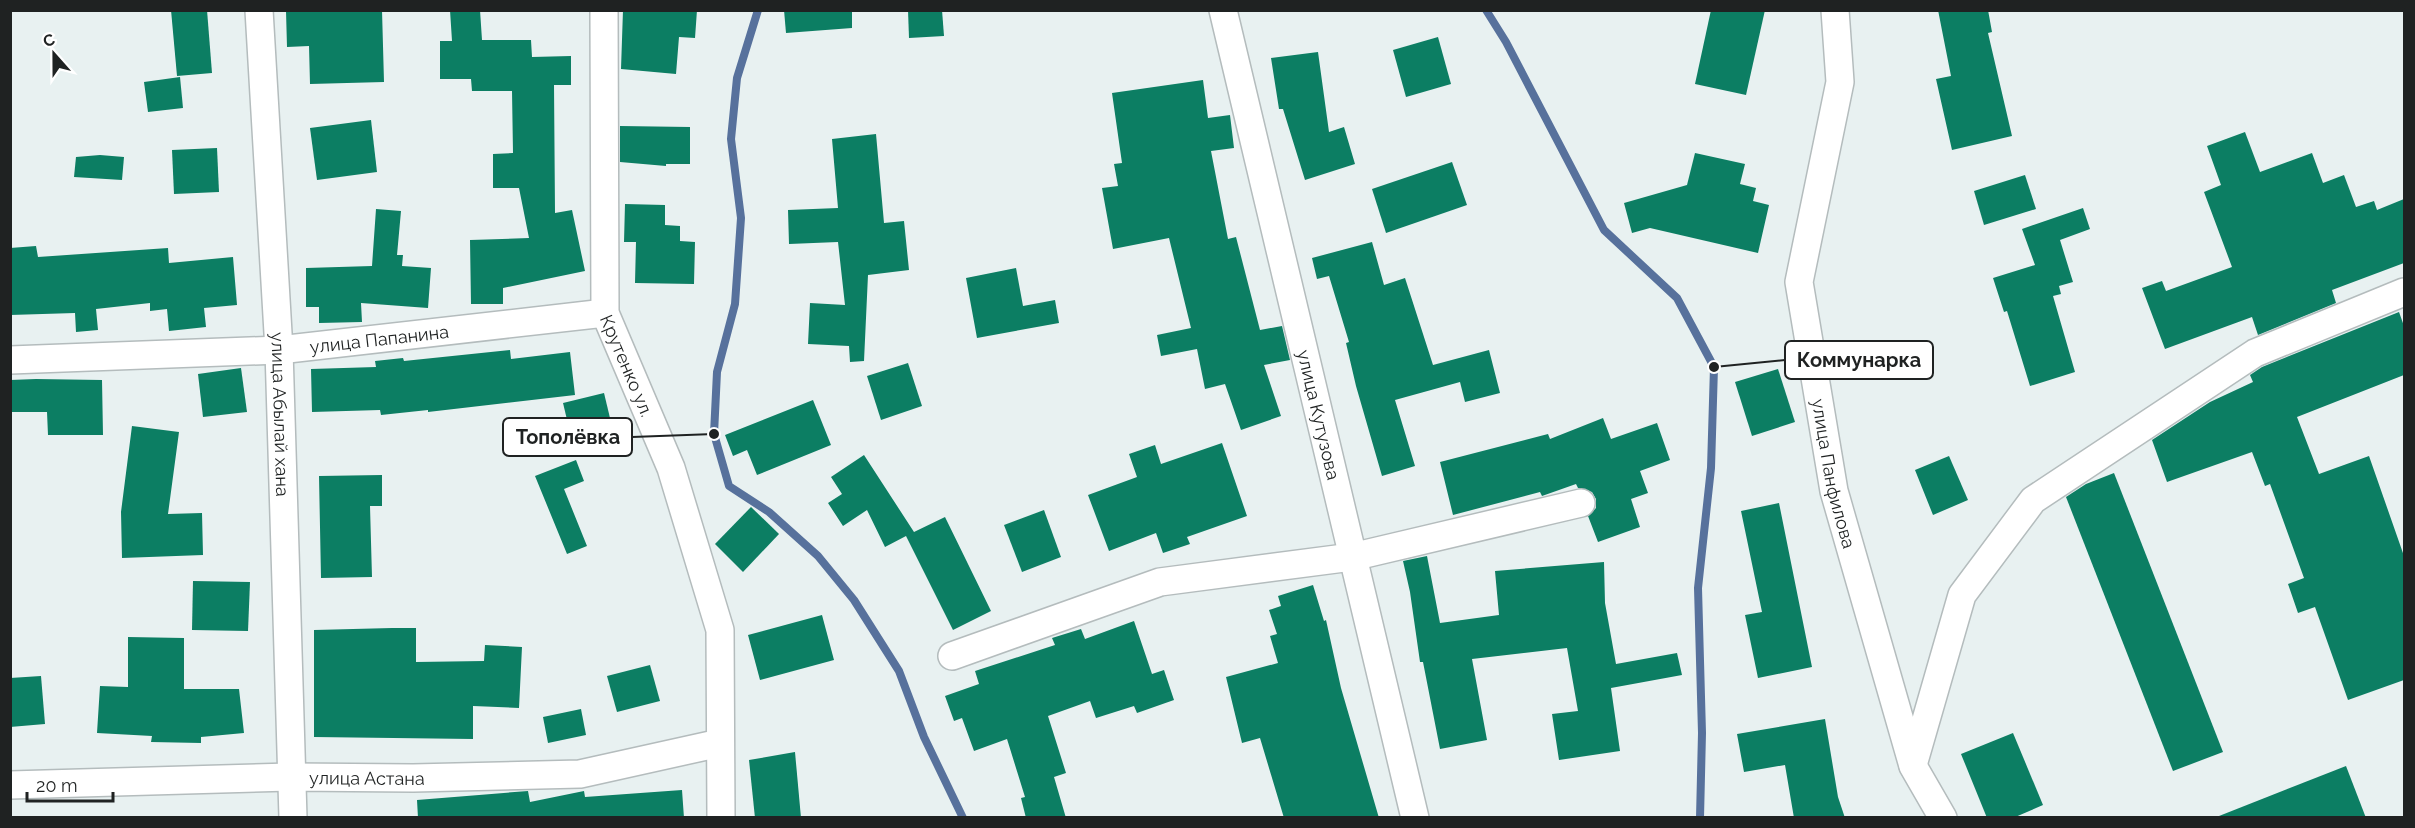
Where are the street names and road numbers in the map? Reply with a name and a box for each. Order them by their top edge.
street label: Крутенко ул. [596,311,658,420]
street label: улица Папанина [309,320,450,357]
street label: улица Абылай хана [267,332,294,497]
street label: улица Кутузова [1294,348,1345,482]
street label: улица Панфилова [1808,397,1860,551]
street label: улица Астана [309,767,425,789]

